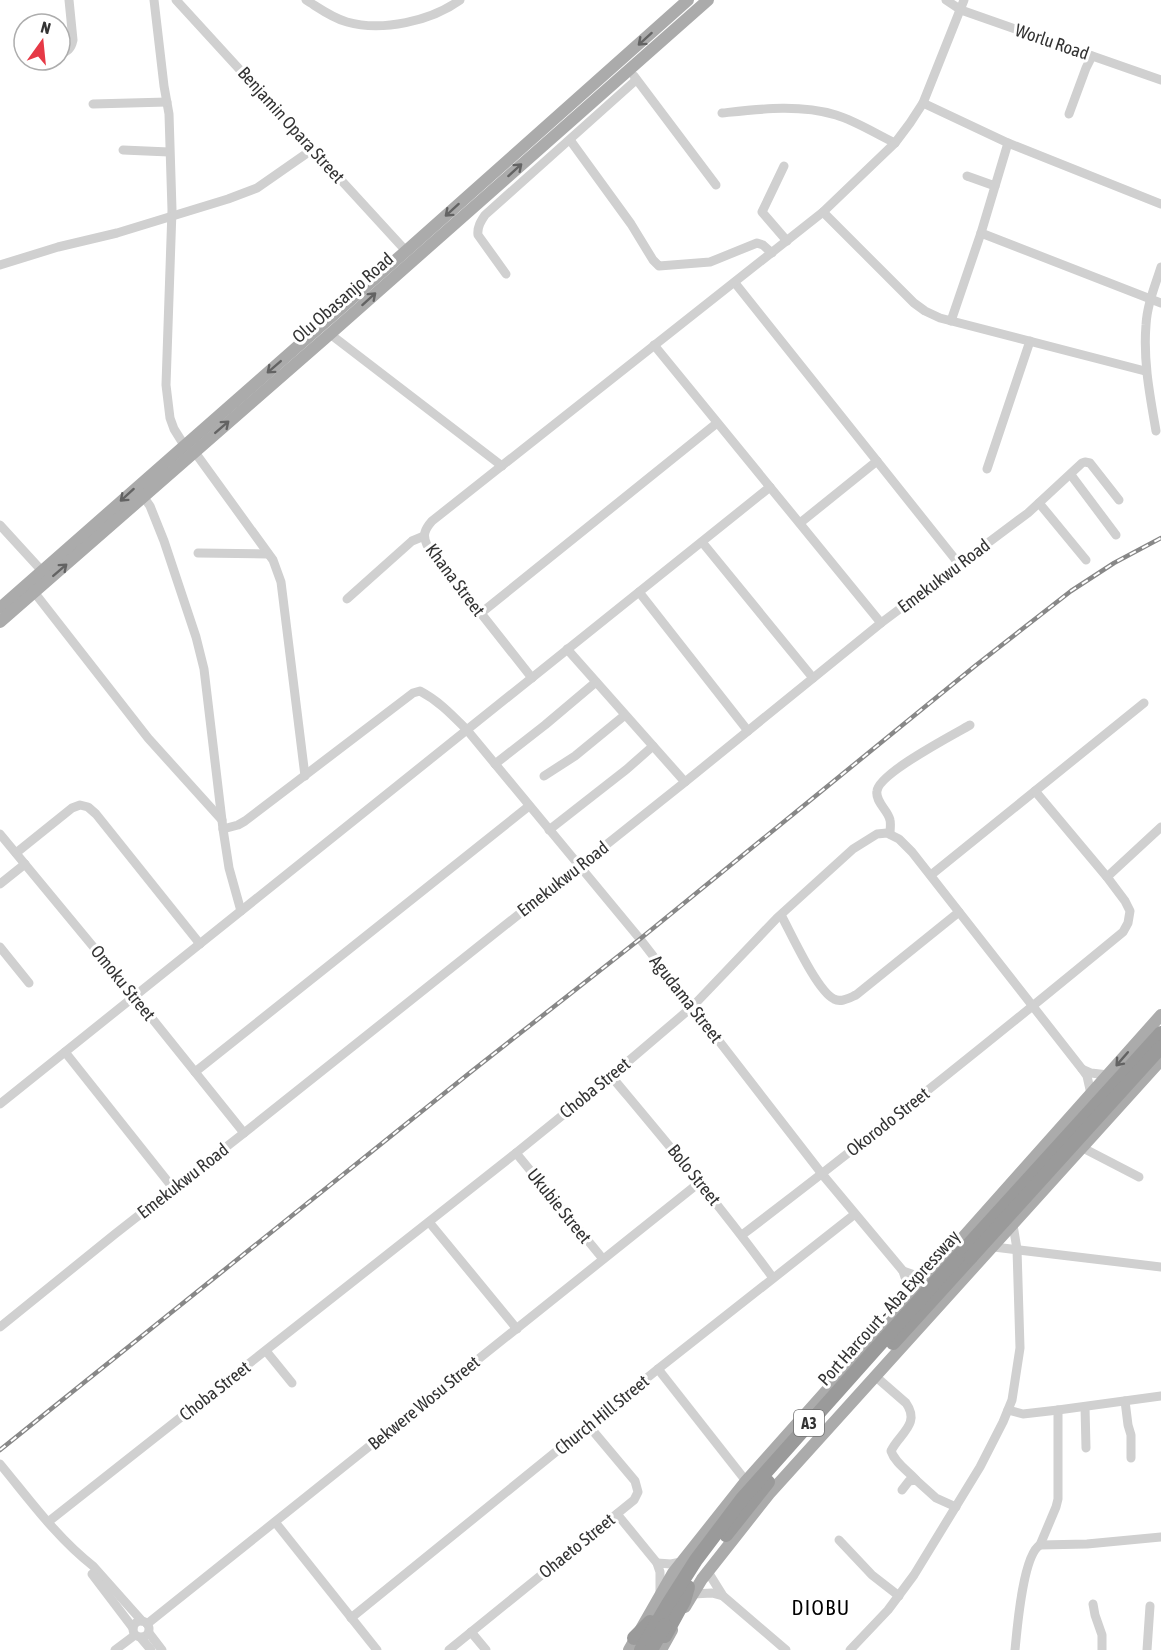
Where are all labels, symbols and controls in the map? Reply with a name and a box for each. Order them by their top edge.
north arrow [12,12,72,72]
text: N [39,18,53,37]
street label: Worlu Road [1013,19,1092,64]
one-way arrow [638,32,653,46]
street label: Benjamin Opara Street [234,62,349,187]
one-way arrow [507,163,522,177]
one-way arrow [445,203,460,217]
street label: Olu Obasanjo Road [288,248,397,347]
one-way arrow [361,292,376,306]
one-way arrow [266,360,282,373]
one-way arrow [214,420,229,434]
one-way arrow [120,488,135,502]
street label: Emekukwu Road [894,534,994,617]
street label: Khana Street [421,539,489,620]
one-way arrow [52,563,68,576]
street label: Emekukwu Road [513,837,612,921]
street label: Omoku Street [87,941,160,1024]
street label: Agudama Street [646,951,727,1047]
one-way arrow [1115,1051,1129,1066]
street label: Choba Street [555,1053,634,1122]
street label: Okorodo Street [842,1083,933,1160]
street label: Emekukwu Road [133,1139,232,1223]
street label: Bolo Street [664,1140,725,1209]
street label: Ukubie Street [523,1164,596,1247]
street label: Port Harcourt - Aba Expressway [813,1226,964,1390]
street label: Bekwere Wosu Street [364,1351,484,1454]
street label: Choba Street [175,1356,254,1425]
street label: Church Hill Street [550,1370,653,1459]
road number: A3 [794,1410,824,1436]
street label: Ohaeto Street [535,1509,619,1582]
district label: DIOBU [791,1595,851,1619]

